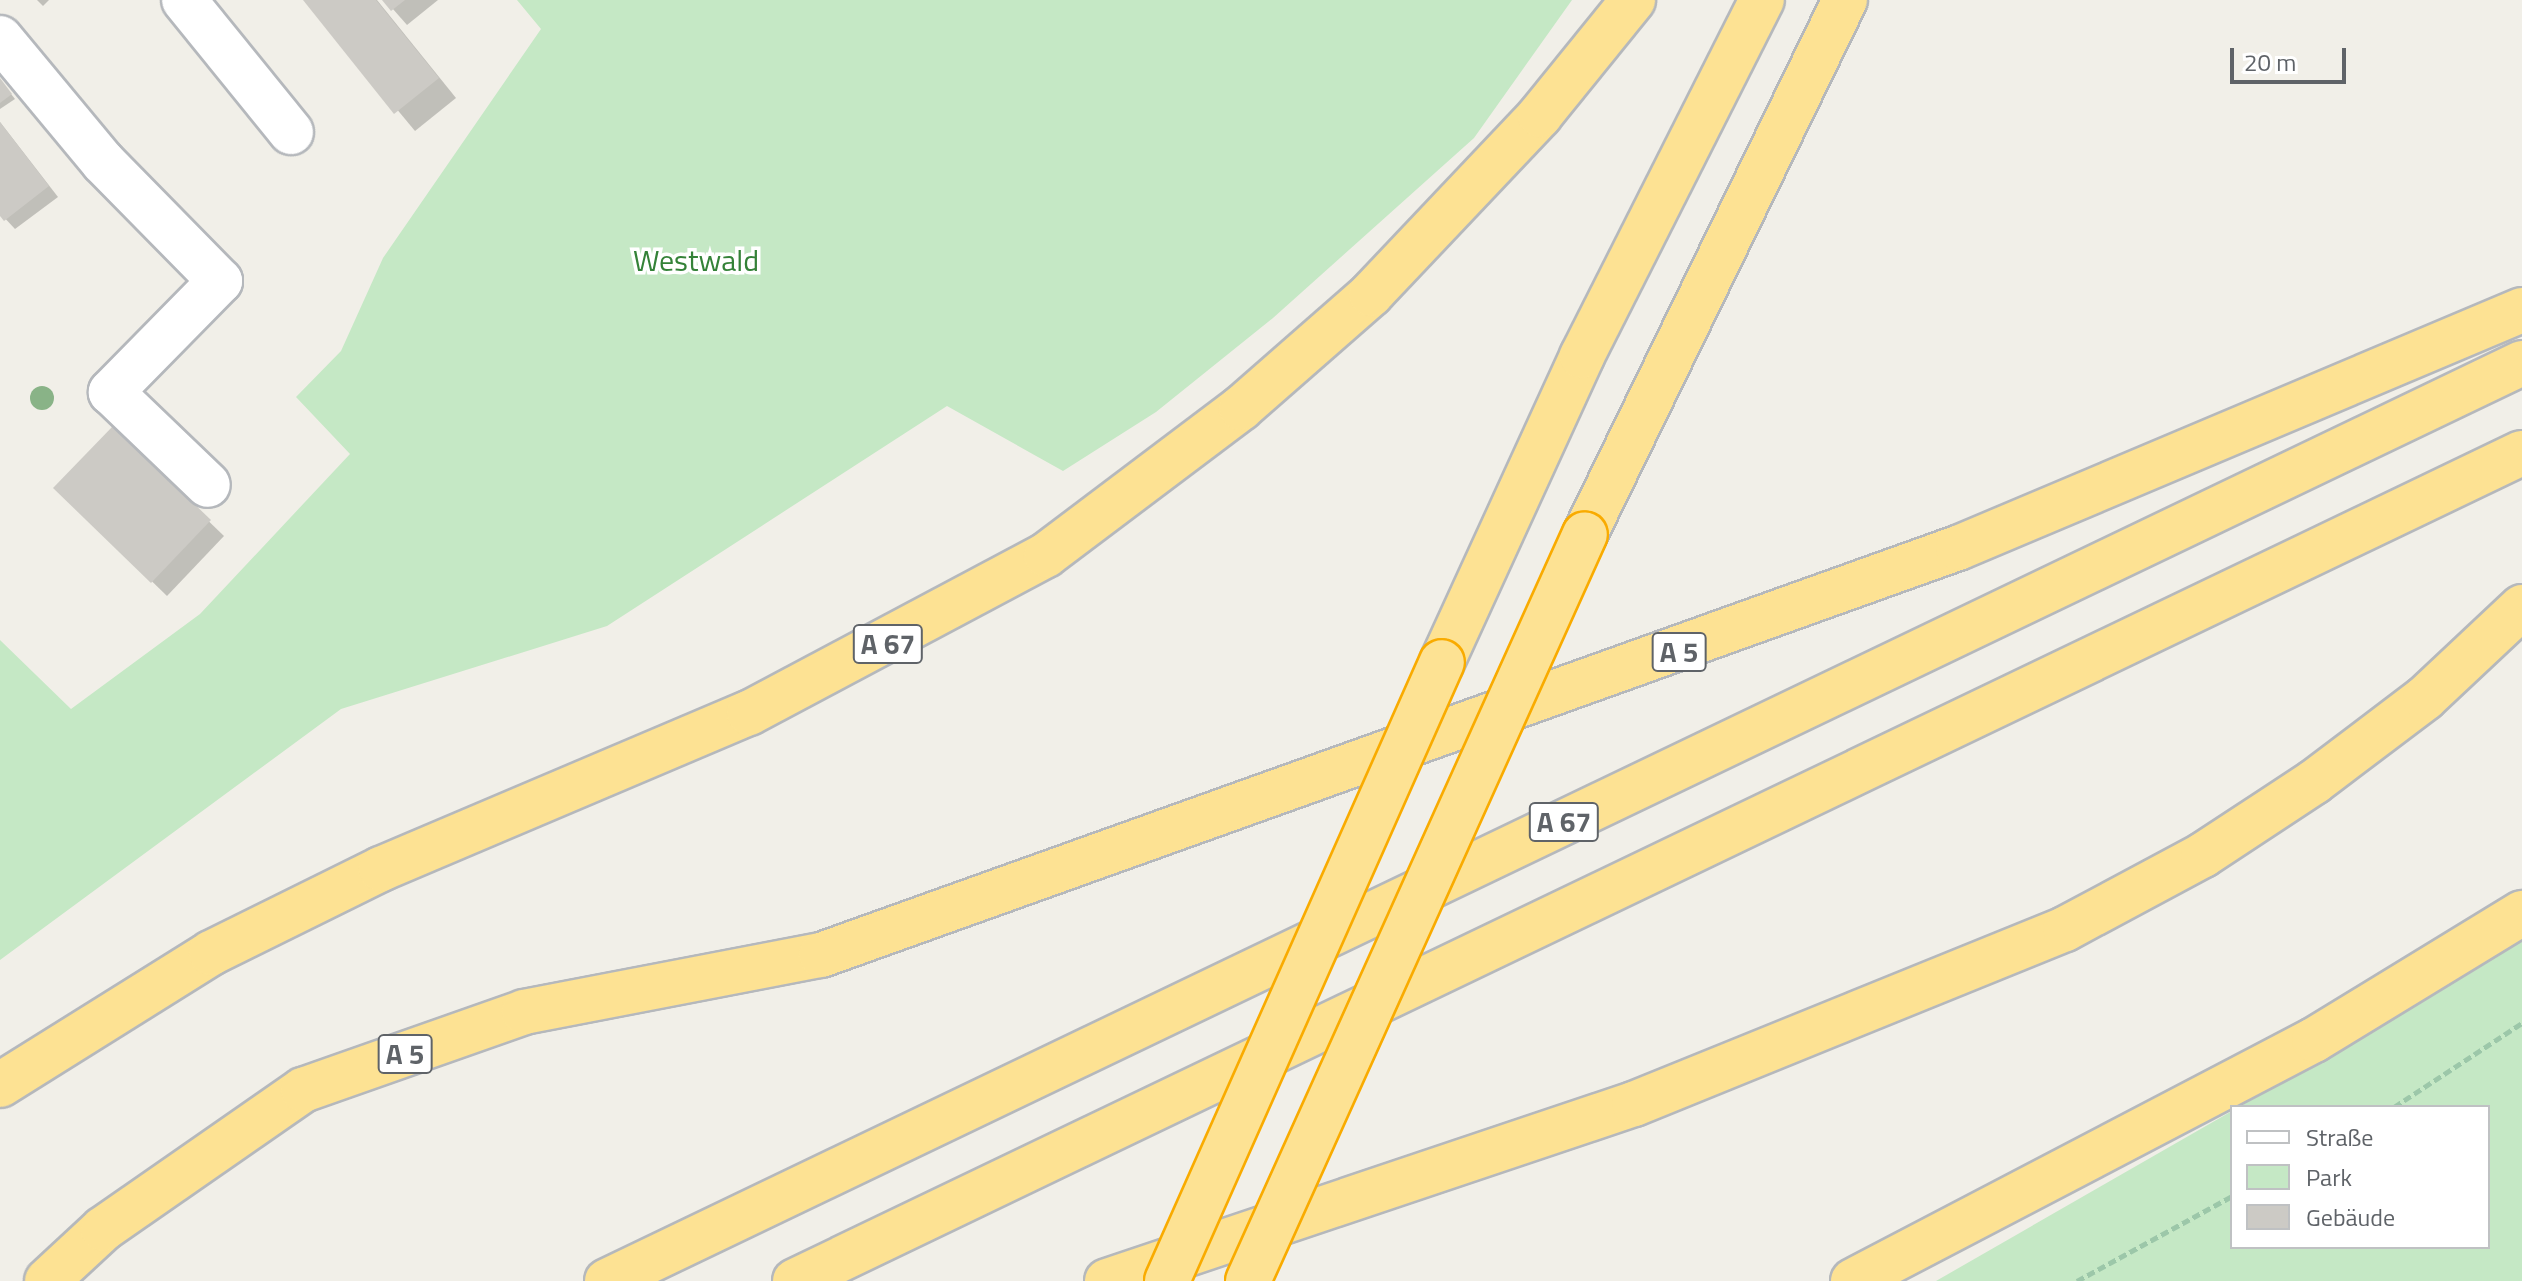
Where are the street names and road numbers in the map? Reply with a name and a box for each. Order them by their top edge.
road number: A 67 [852,620,924,668]
road number: A 5 [1651,628,1707,676]
road number: A 67 [1528,798,1600,846]
road number: A 5 [377,1030,433,1078]

